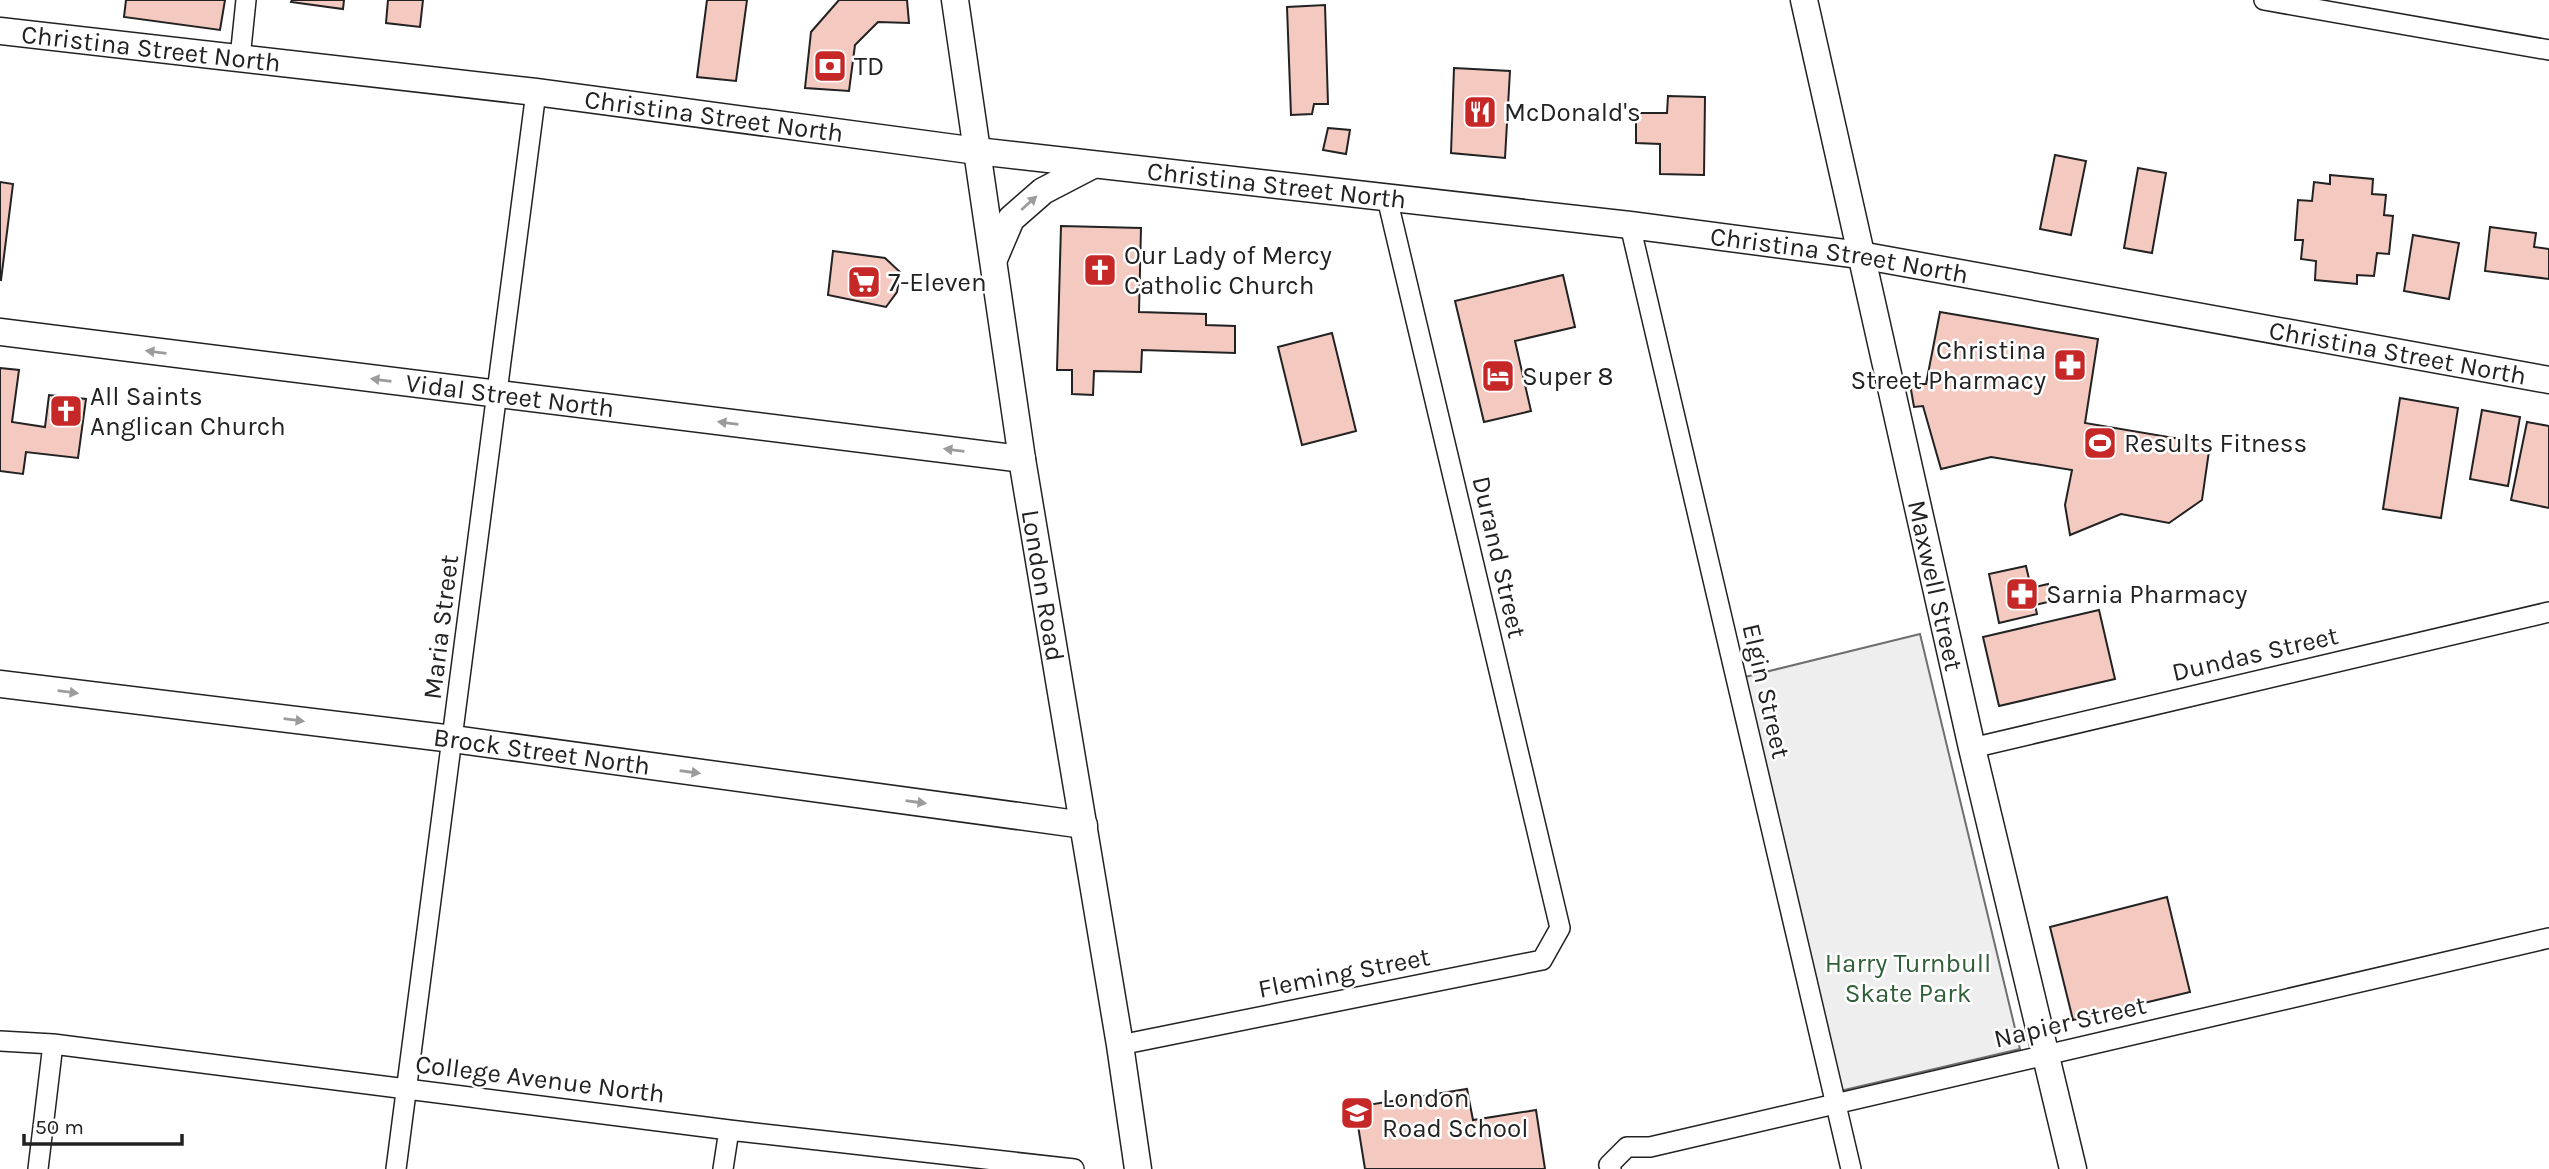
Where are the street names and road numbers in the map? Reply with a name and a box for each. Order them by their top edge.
street label: Christina Street North [20,18,282,78]
street label: Christina Street North [583,83,845,148]
street label: Christina Street North [1145,155,1408,215]
street label: Christina Street North [1708,220,1971,290]
street label: Christina Street North [2267,314,2529,391]
street label: Vidal Street North [404,367,616,424]
street label: Durand Street [1465,473,1533,641]
street label: Maxwell Street [1901,497,1970,674]
street label: London Road [1015,507,1071,664]
street label: Maria Street [417,553,465,701]
street label: Elgin Street [1735,620,1797,762]
street label: Dundas Street [2169,620,2341,688]
street label: Brock Street North [432,721,652,781]
street label: Fleming Street [1256,941,1433,1005]
street label: Napier Street [1991,989,2149,1055]
street label: College Avenue North [414,1048,666,1110]

